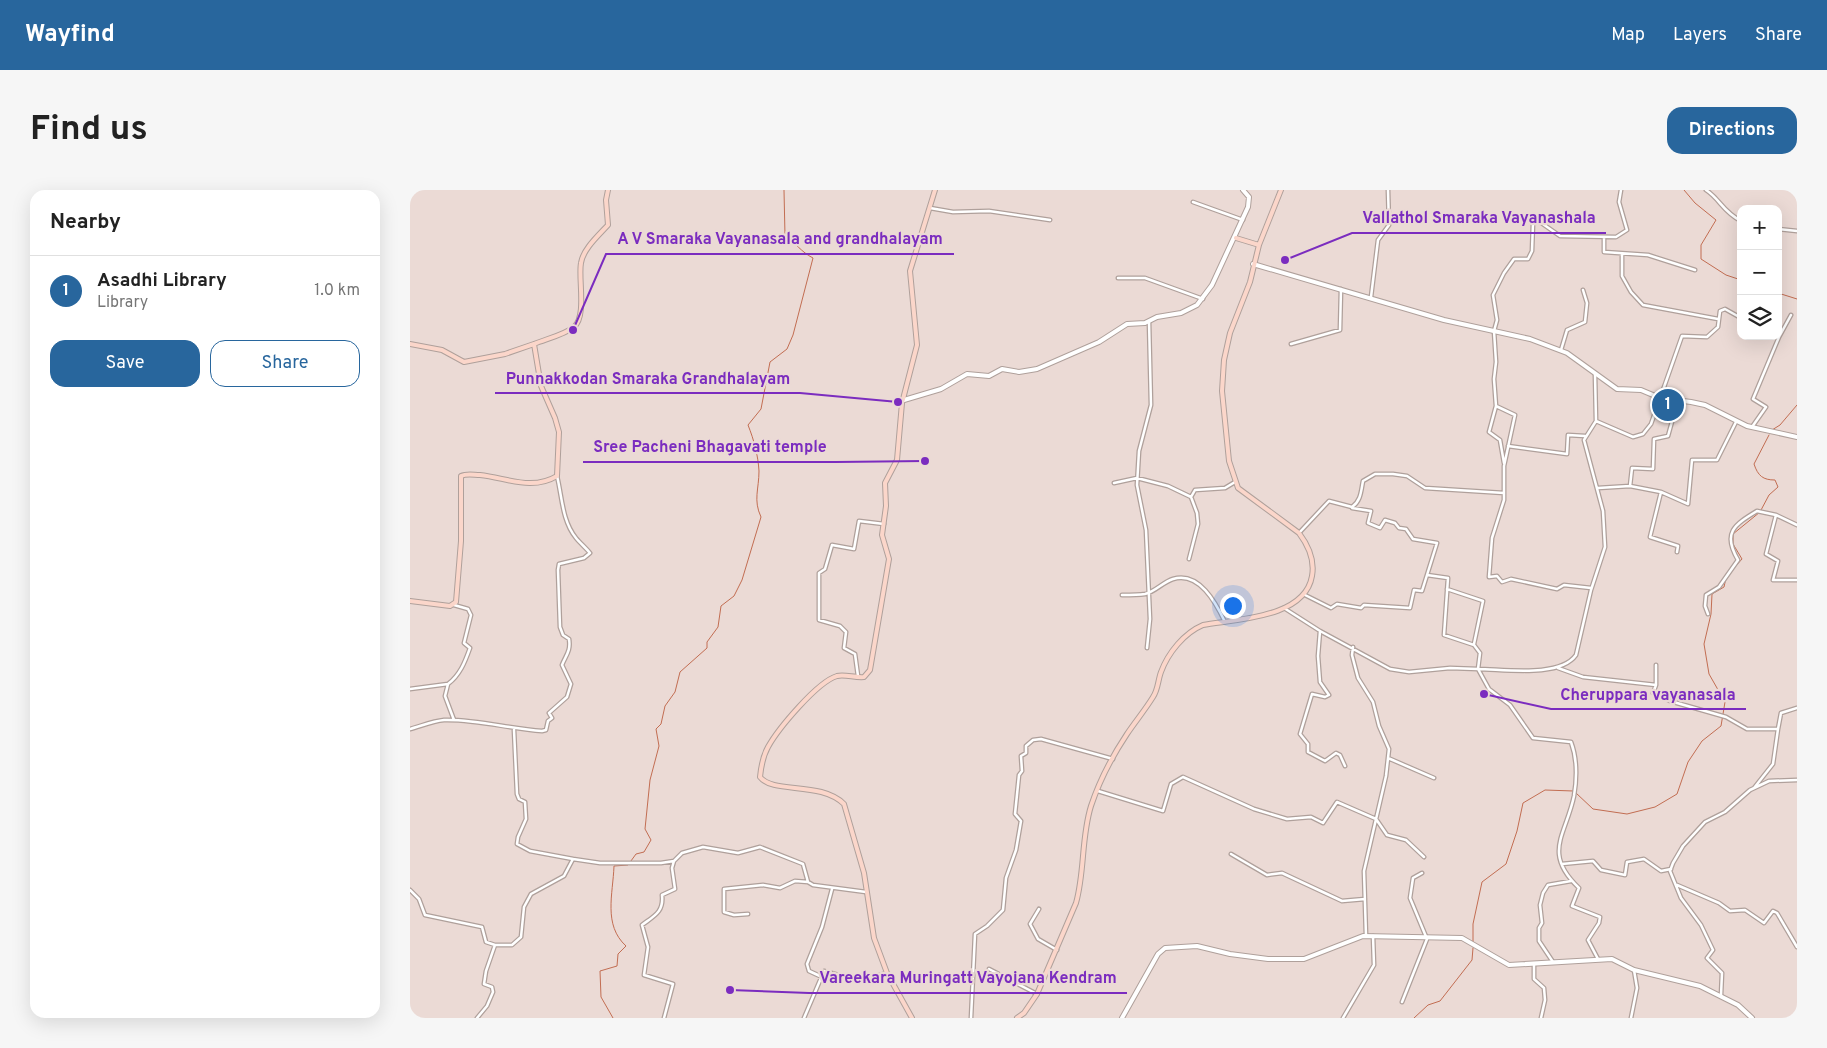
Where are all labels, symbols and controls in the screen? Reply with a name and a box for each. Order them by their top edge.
text: Wayfind [25,20,115,50]
text: Map [1611,24,1645,47]
text: Layers [1673,24,1727,47]
text: Share [1755,24,1802,47]
button: Directions [1667,107,1797,154]
text: Find us [30,108,148,152]
callout: Vallathol Smaraka Vayanashala [1352,202,1606,233]
map controls [1737,205,1782,340]
button: + [1737,205,1782,250]
text: Nearby [50,209,121,236]
text: Vallathol Smaraka Vayanashala [1362,209,1596,229]
callout: A V Smaraka Vayanasala and grandhalayam [606,223,954,254]
text: A V Smaraka Vayanasala and grandhalayam [617,230,943,250]
button: − [1737,250,1782,295]
text: Asadhi Library [97,269,227,293]
text: 1 [63,281,69,301]
text: 1.0 km [314,281,360,301]
text: Library [97,293,148,313]
button: layers [1737,295,1782,340]
button: Save [50,340,200,387]
button: Share [210,340,360,387]
callout: Punnakkodan Smaraka Grandhalayam [495,362,800,393]
text: Punnakkodan Smaraka Grandhalayam [506,370,790,390]
pin: 1 [1652,386,1684,424]
callout: Sree Pacheni Bhagavati temple [583,431,836,462]
text: Sree Pacheni Bhagavati temple [593,438,827,458]
your location [1220,593,1246,619]
callout: Cheruppara vayanasala [1551,678,1746,709]
text: Cheruppara vayanasala [1560,686,1736,706]
callout: Vareekara Muringatt Vayojana Kendram [809,962,1127,993]
text: Vareekara Muringatt Vayojana Kendram [819,969,1117,989]

